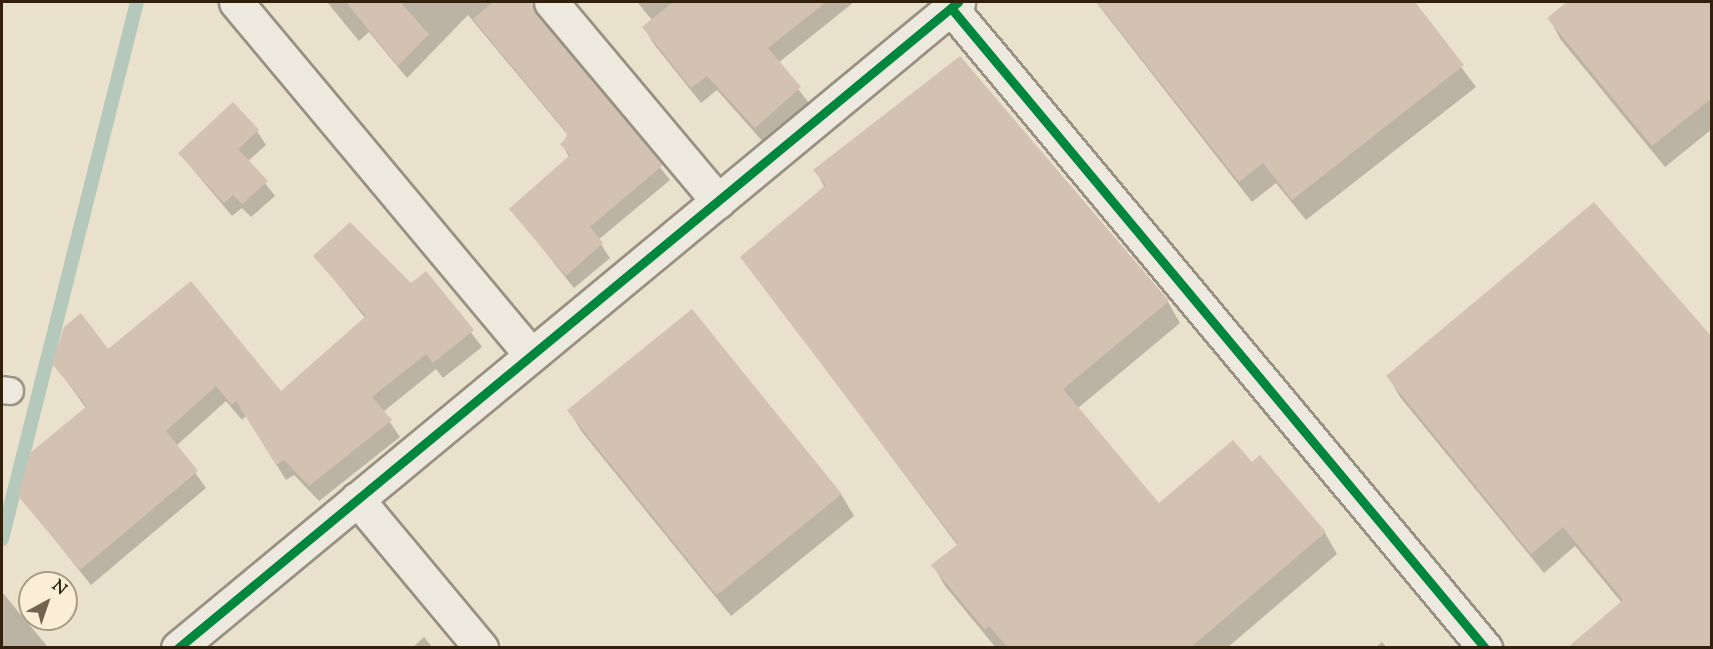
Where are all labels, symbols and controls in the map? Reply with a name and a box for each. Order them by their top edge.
north arrow [18,571,78,631]
text: N [46,575,71,601]

